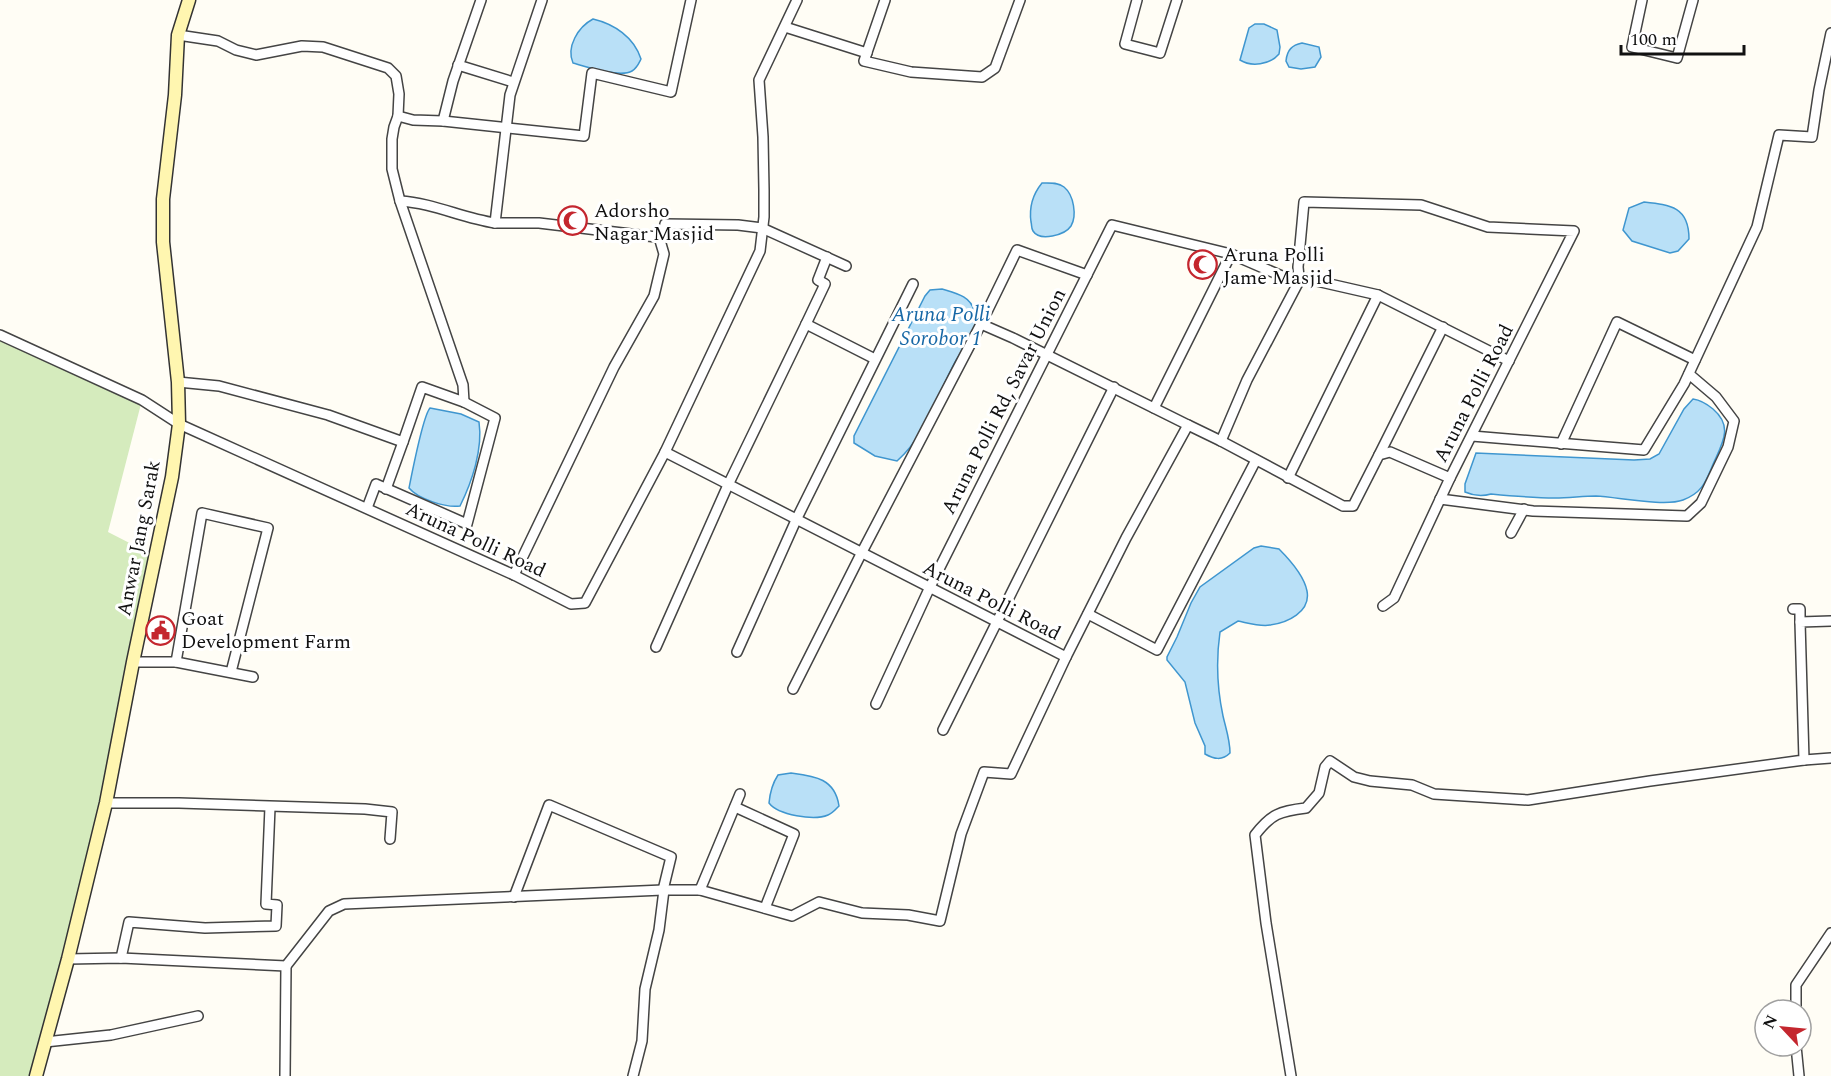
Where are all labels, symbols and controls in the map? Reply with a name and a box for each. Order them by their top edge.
scale bar [1621,18,1744,56]
text: 100 m [1630,26,1677,53]
place label: Adorsho Nagar Masjid [594,196,714,249]
mosque icon: Adorsho Nagar Masjid [557,205,589,237]
place label: Aruna Polli Jame Masjid [1223,240,1333,293]
mosque icon: Aruna Polli Jame Masjid [1186,249,1218,281]
street label: Aruna Polli Rd, Savar Union [934,283,1074,520]
water label: Aruna Polli Sorobor 1 [890,299,991,355]
street label: Aruna Polli Road [1426,319,1522,468]
street label: Anwar Jang Sarak [109,458,169,619]
street label: Aruna Polli Road [400,494,551,586]
street label: Aruna Polli Road [917,553,1066,649]
place label: Goat Development Farm [181,604,351,657]
public building icon: Goat Development Farm [144,614,176,646]
north arrow [1753,998,1813,1058]
text: N [1757,1011,1784,1033]

